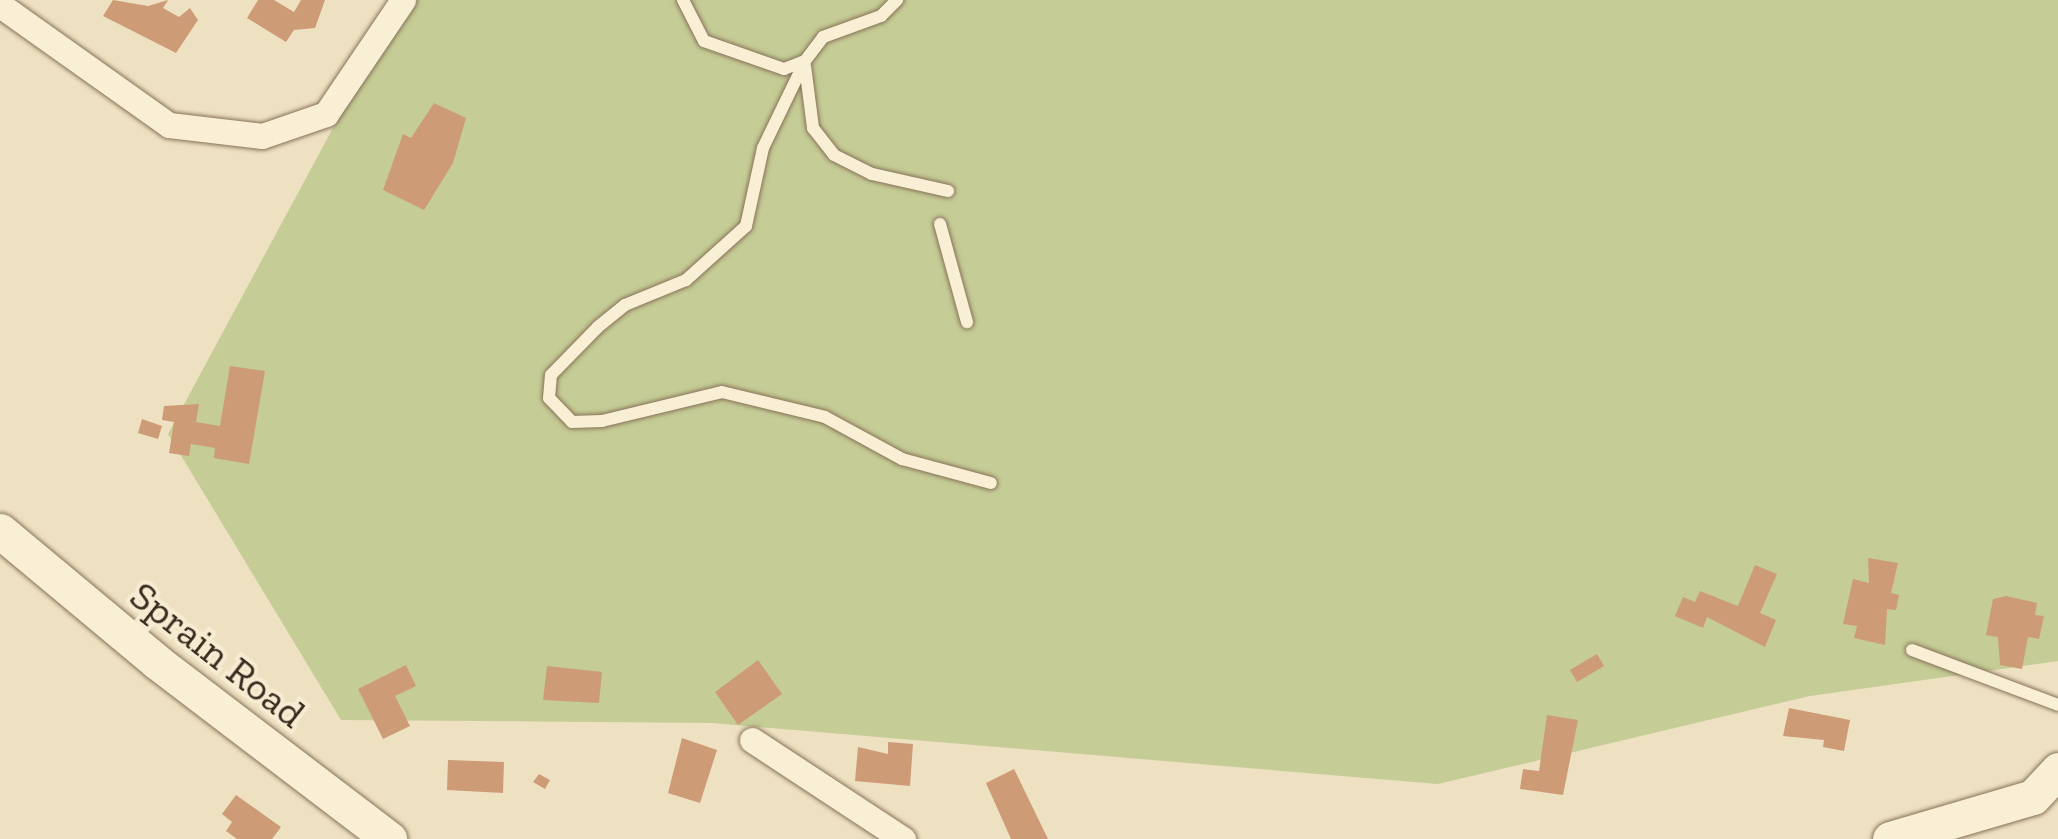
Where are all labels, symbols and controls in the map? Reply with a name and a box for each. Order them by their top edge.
street label: Sprain Road [121,571,315,737]

